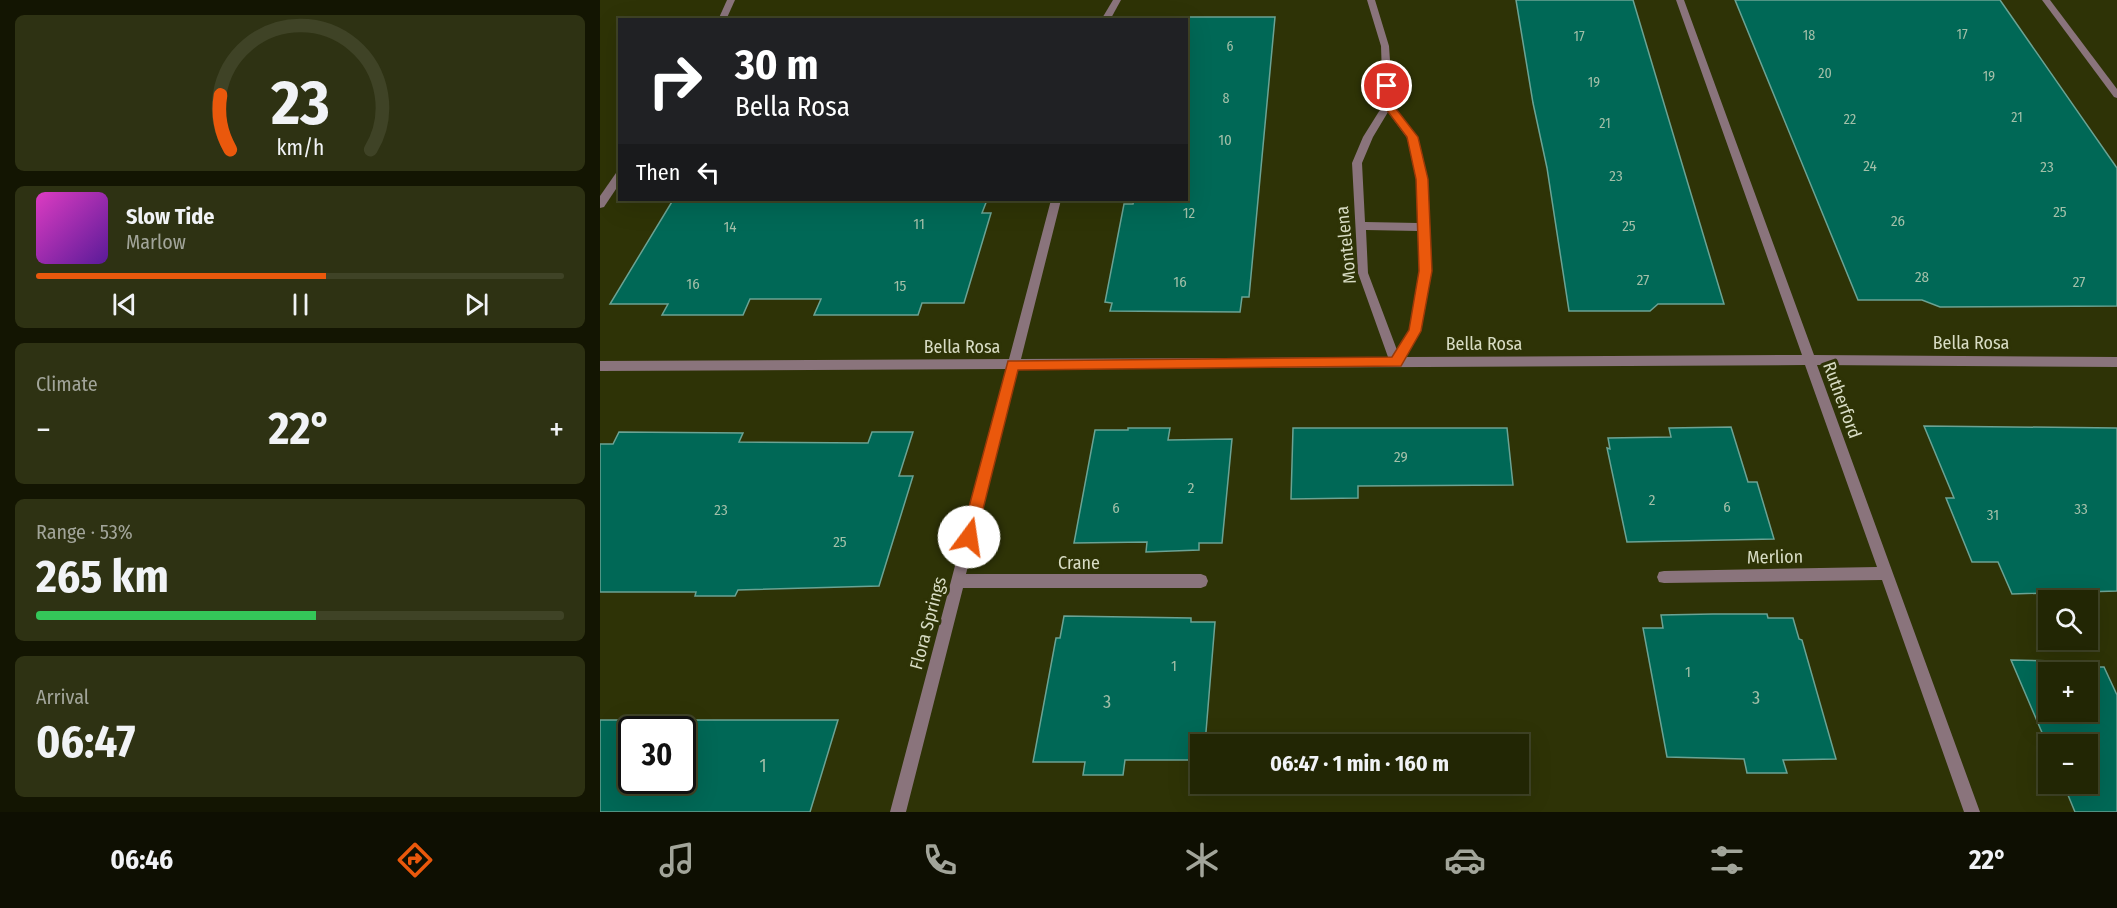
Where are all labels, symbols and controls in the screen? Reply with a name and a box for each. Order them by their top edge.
house number: 17 [1956,26,1968,43]
house number: 18 [1803,27,1815,44]
house number: 17 [1573,28,1585,45]
house number: 6 [1227,38,1234,55]
text: 30 m [735,40,819,90]
icon: right [636,42,714,120]
pin [1361,60,1412,111]
house number: 20 [1818,65,1832,82]
text: 23 [270,66,329,141]
house number: 19 [1983,68,1995,85]
icon: arrive [1370,69,1403,102]
house number: 19 [1588,74,1600,91]
house number: 8 [1223,90,1230,107]
text: Bella Rosa [735,91,850,123]
house number: 21 [2011,109,2023,126]
house number: 22 [1844,111,1856,128]
house number: 21 [1599,115,1611,132]
house number: 10 [1218,131,1232,149]
text: km/h [276,135,324,161]
icon: left [692,156,725,189]
house number: 24 [1863,157,1877,175]
house number: 23 [2040,158,2054,176]
text: Then [636,159,680,186]
house number: 23 [1609,167,1623,185]
text: Slow Tide [126,203,214,230]
house number: 25 [2053,203,2067,221]
house number: 12 [1183,204,1196,222]
street label: Montelena [1331,205,1361,285]
house number: 26 [1891,212,1905,230]
house number: 11 [913,215,925,233]
house number: 25 [1622,217,1636,235]
house number: 14 [723,218,737,236]
text: Marlow [126,230,186,254]
house number: 28 [1915,268,1929,286]
house number: 27 [1637,271,1649,289]
house number: 16 [1173,273,1187,291]
house number: 27 [2073,273,2085,291]
house number: 16 [686,275,700,293]
house number: 15 [894,277,906,295]
icon: previous [108,288,141,321]
icon: pause [284,288,317,321]
icon: next [460,288,493,321]
street label: Bella Rosa [1933,332,2009,354]
street label: Bella Rosa [1446,333,1522,355]
street label: Bella Rosa [924,336,1000,358]
street label: Rutherford [1818,359,1866,441]
text: Climate [36,372,98,396]
text: 22° [269,402,331,456]
text: − [36,410,51,450]
text: + [549,410,564,450]
house number: 29 [1394,448,1408,466]
house number: 2 [1188,479,1195,497]
house number: 2 [1649,491,1656,509]
house number: 6 [1723,498,1731,516]
house number: 6 [1112,499,1120,517]
house number: 33 [2074,500,2088,518]
house number: 23 [714,501,728,519]
position arrow [937,505,1001,569]
house number: 31 [1987,506,1999,524]
text: Range · 53% [36,520,133,544]
house number: 25 [833,533,847,551]
street label: Merlion [1747,546,1803,568]
text: 265 km [36,550,169,604]
street label: Crane [1058,552,1100,574]
street label: Flora Springs [905,574,951,672]
map controls [2038,590,2098,794]
button: search [2038,590,2098,650]
house number: 1 [1171,657,1177,675]
button: + [2038,662,2098,722]
house number: 1 [1685,663,1691,681]
text: Arrival [36,685,89,709]
house number: 3 [1752,687,1760,709]
house number: 3 [1103,691,1111,713]
text: 06:47 [36,715,136,769]
speed limit sign: 30 [618,716,696,794]
button: − [2038,734,2098,794]
text: 06:47 · 1 min · 160 m [1270,750,1449,777]
house number: 1 [759,755,767,777]
icon: directions [394,839,436,881]
icon: music [656,839,698,881]
icon: phone [919,839,961,881]
icon: climate [1181,839,1223,881]
icon: car [1444,839,1486,881]
icon: filters [1706,839,1748,881]
text: 06:46 [110,844,173,876]
text: 22° [1969,844,2007,876]

